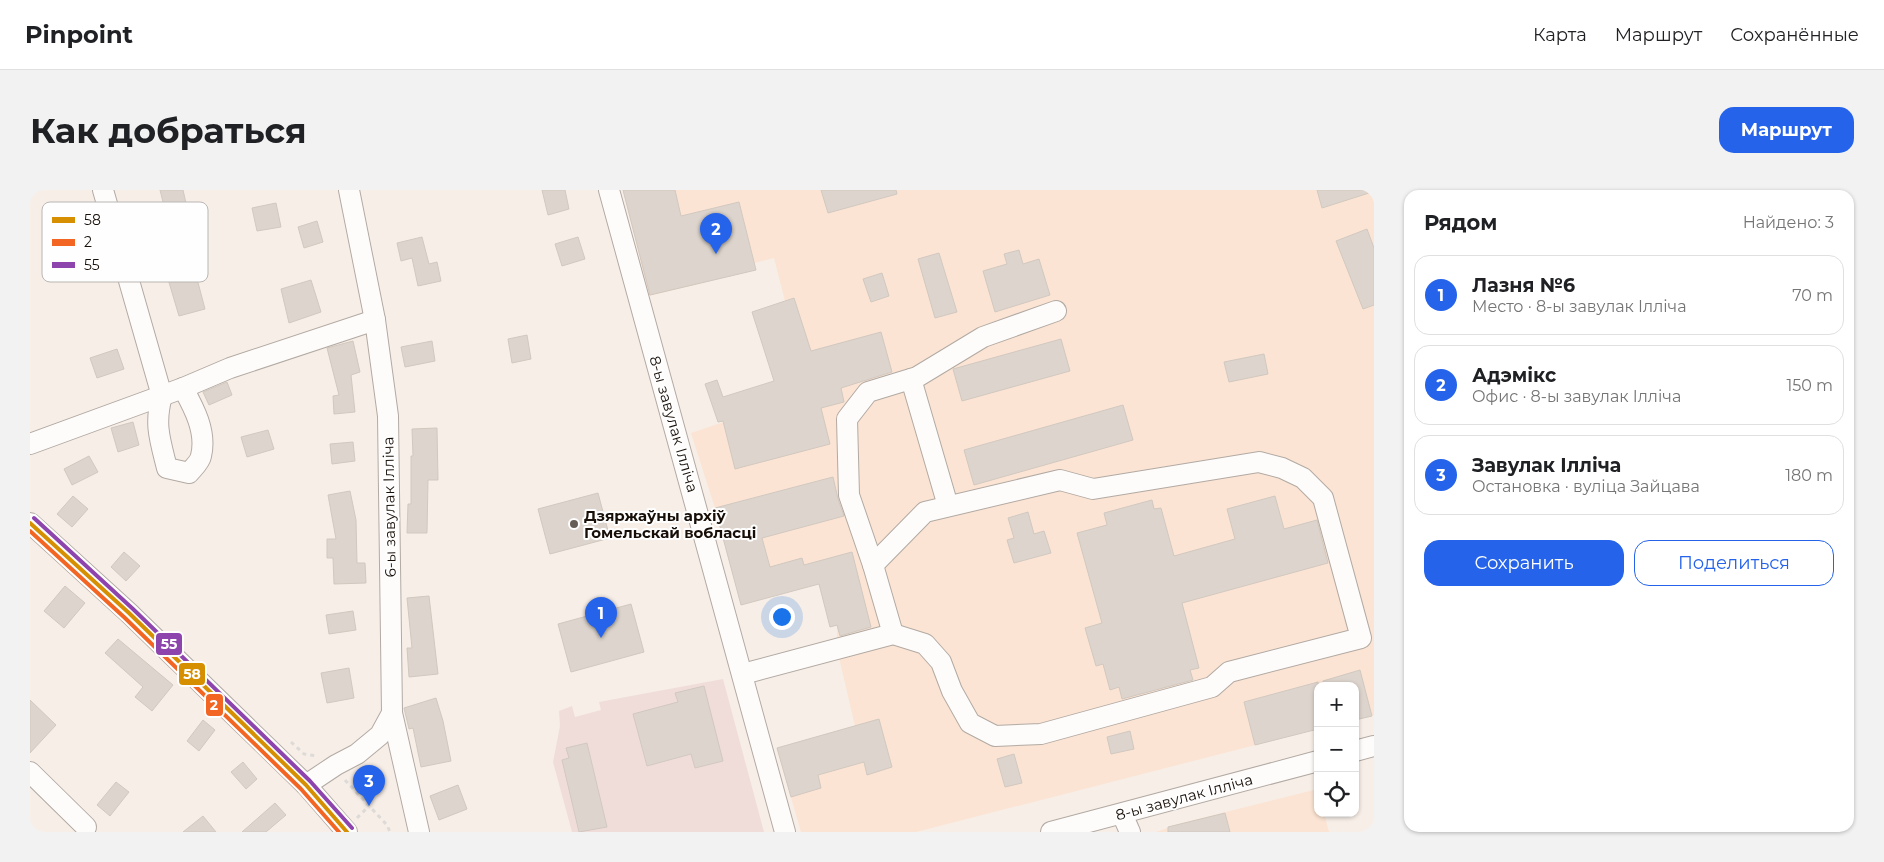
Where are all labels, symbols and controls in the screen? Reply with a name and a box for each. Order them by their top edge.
text: Pinpoint [25,20,133,49]
text: Карта [1533,24,1587,46]
text: Маршрут [1615,24,1702,46]
text: Сохранённые [1730,24,1859,46]
button: Маршрут [1719,107,1854,153]
text: Как добраться [30,109,307,152]
legend [42,202,208,282]
text: Рядом [1424,210,1497,235]
text: 58 [84,211,101,229]
pin: 2 [700,213,732,254]
text: Найдено: 3 [1743,213,1834,232]
text: 2 [84,233,92,251]
text: 55 [84,256,100,274]
text: Лазня №6 [1472,274,1575,297]
text: 1 [1438,286,1444,305]
text: 70 m [1792,286,1833,305]
text: Место · 8-ы завулак Ілліча [1472,297,1687,316]
street label: 8-ы завулак Ілліча [645,354,703,494]
text: Адэмікс [1472,364,1556,387]
text: 2 [1436,376,1446,395]
text: 150 m [1786,376,1833,395]
text: Офис · 8-ы завулак Ілліча [1472,387,1681,406]
street label: 6-ы завулак Ілліча [378,436,400,578]
text: Завулак Ілліча [1472,454,1621,477]
text: 3 [1436,466,1446,485]
text: 180 m [1785,466,1833,485]
text: Остановка · вуліца Зайцава [1472,477,1700,496]
place label: Дзяржаўны архіў Гомельскай вобласці [584,506,756,542]
marker: Дзяржаўны архіў Гомельскай вобласці [568,518,580,530]
button: Сохранить [1424,540,1624,586]
button: Поделиться [1634,540,1834,586]
pin: 1 [585,597,617,638]
your location [769,604,795,630]
line badge: 55 [155,632,183,656]
text: 55 [161,635,177,653]
line badge: 58 [178,662,206,686]
text: 58 [183,665,201,683]
map controls [1314,682,1359,817]
button: + [1314,682,1359,727]
line badge: 2 [205,693,224,717]
text: 2 [210,696,218,714]
button: − [1314,727,1359,772]
pin: 3 [353,765,385,806]
street label: 8-ы завулак Ілліча [1113,770,1255,824]
button: locate [1314,772,1359,817]

